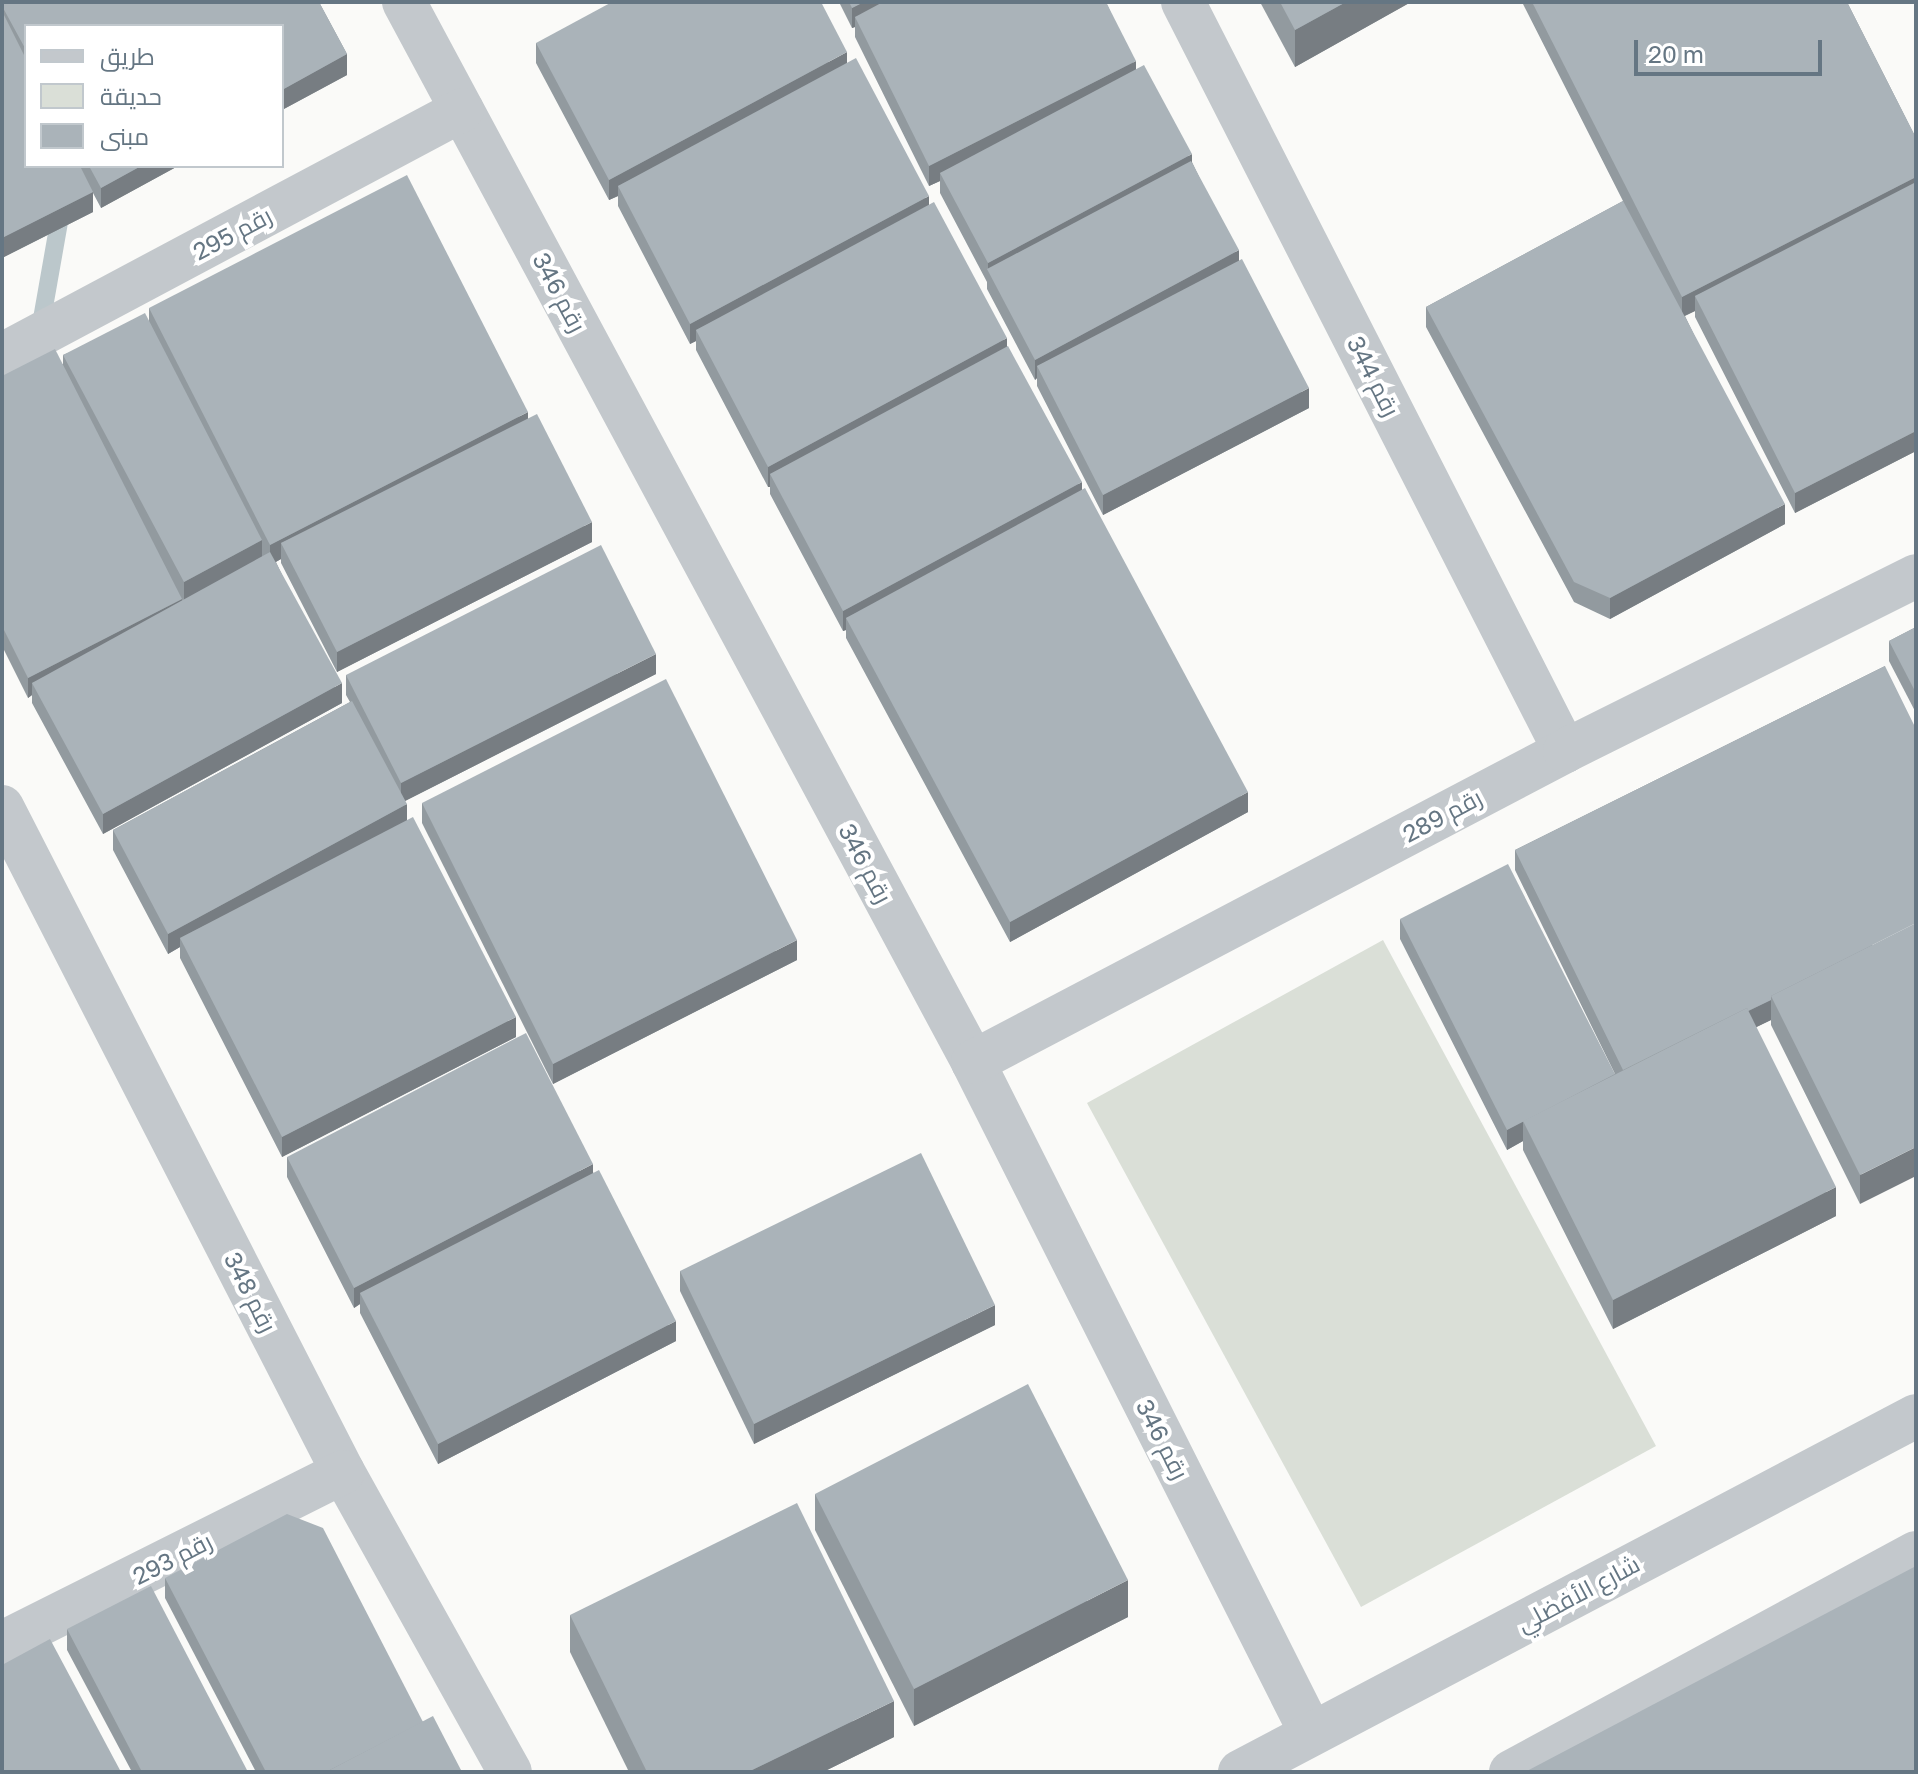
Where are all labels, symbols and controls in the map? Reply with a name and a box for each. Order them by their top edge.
legend [24,24,284,168]
scale bar [1638,24,1826,74]
text: 20 m [1648,39,1704,68]
text: طريق [100,41,155,70]
text: حديقة [100,81,162,110]
text: مبنى [100,121,149,150]
street label: رقم 295 [188,200,276,266]
street label: رقم 346 [527,247,593,337]
street label: رقم 344 [1342,331,1406,421]
street label: رقم 289 [1397,782,1487,848]
street label: رقم 346 [833,818,899,908]
street label: رقم 348 [219,1247,283,1337]
street label: رقم 346 [1131,1394,1195,1484]
street label: رقم 293 [128,1526,216,1590]
street label: شارع الأفضلي [1512,1549,1644,1637]

